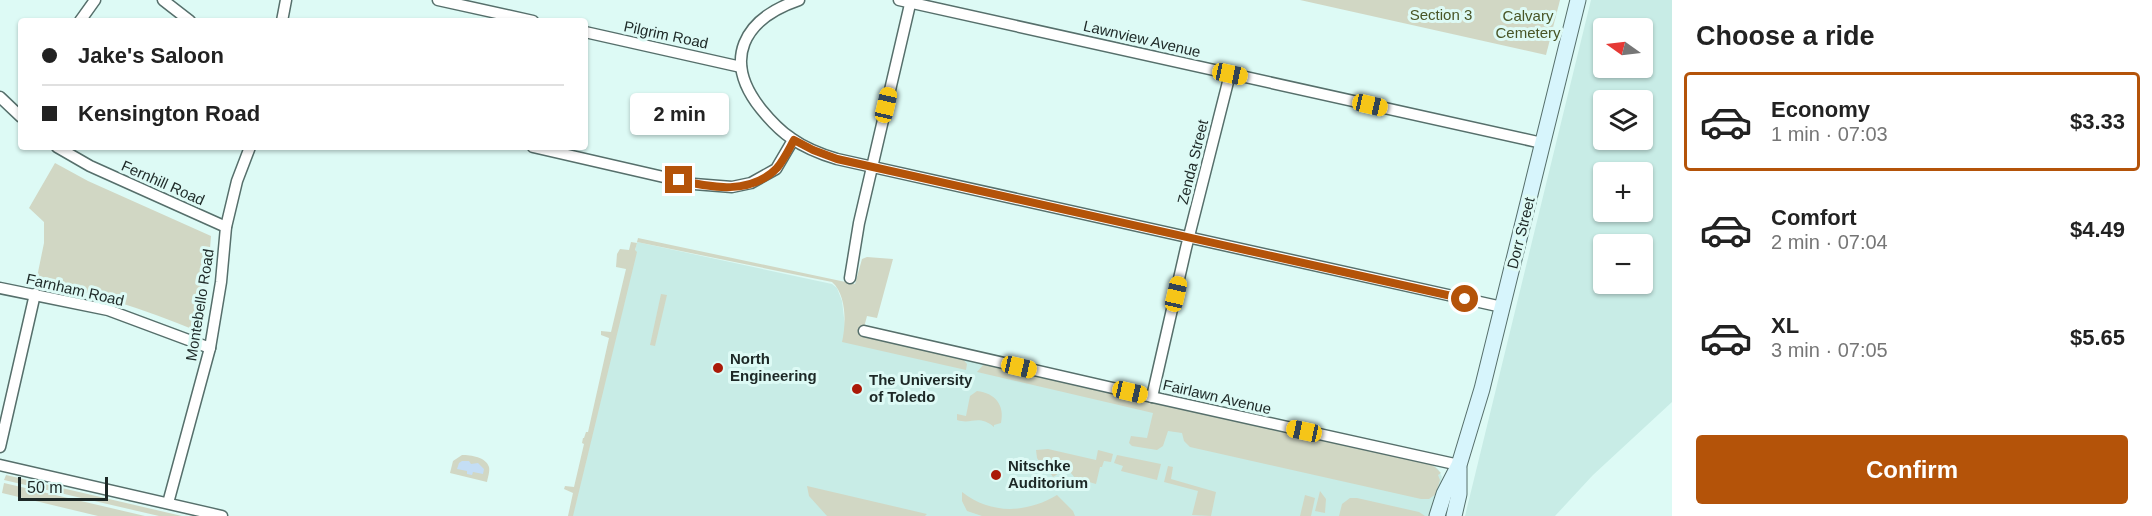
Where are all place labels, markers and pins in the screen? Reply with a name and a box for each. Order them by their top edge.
place label: North Engineering [730,350,817,384]
marker: North Engineering [711,361,725,375]
place label: The University of Toledo [869,371,973,405]
marker: The University of Toledo [850,382,864,396]
place label: Nitschke Auditorium [1008,457,1088,491]
marker: Nitschke Auditorium [989,468,1003,482]

